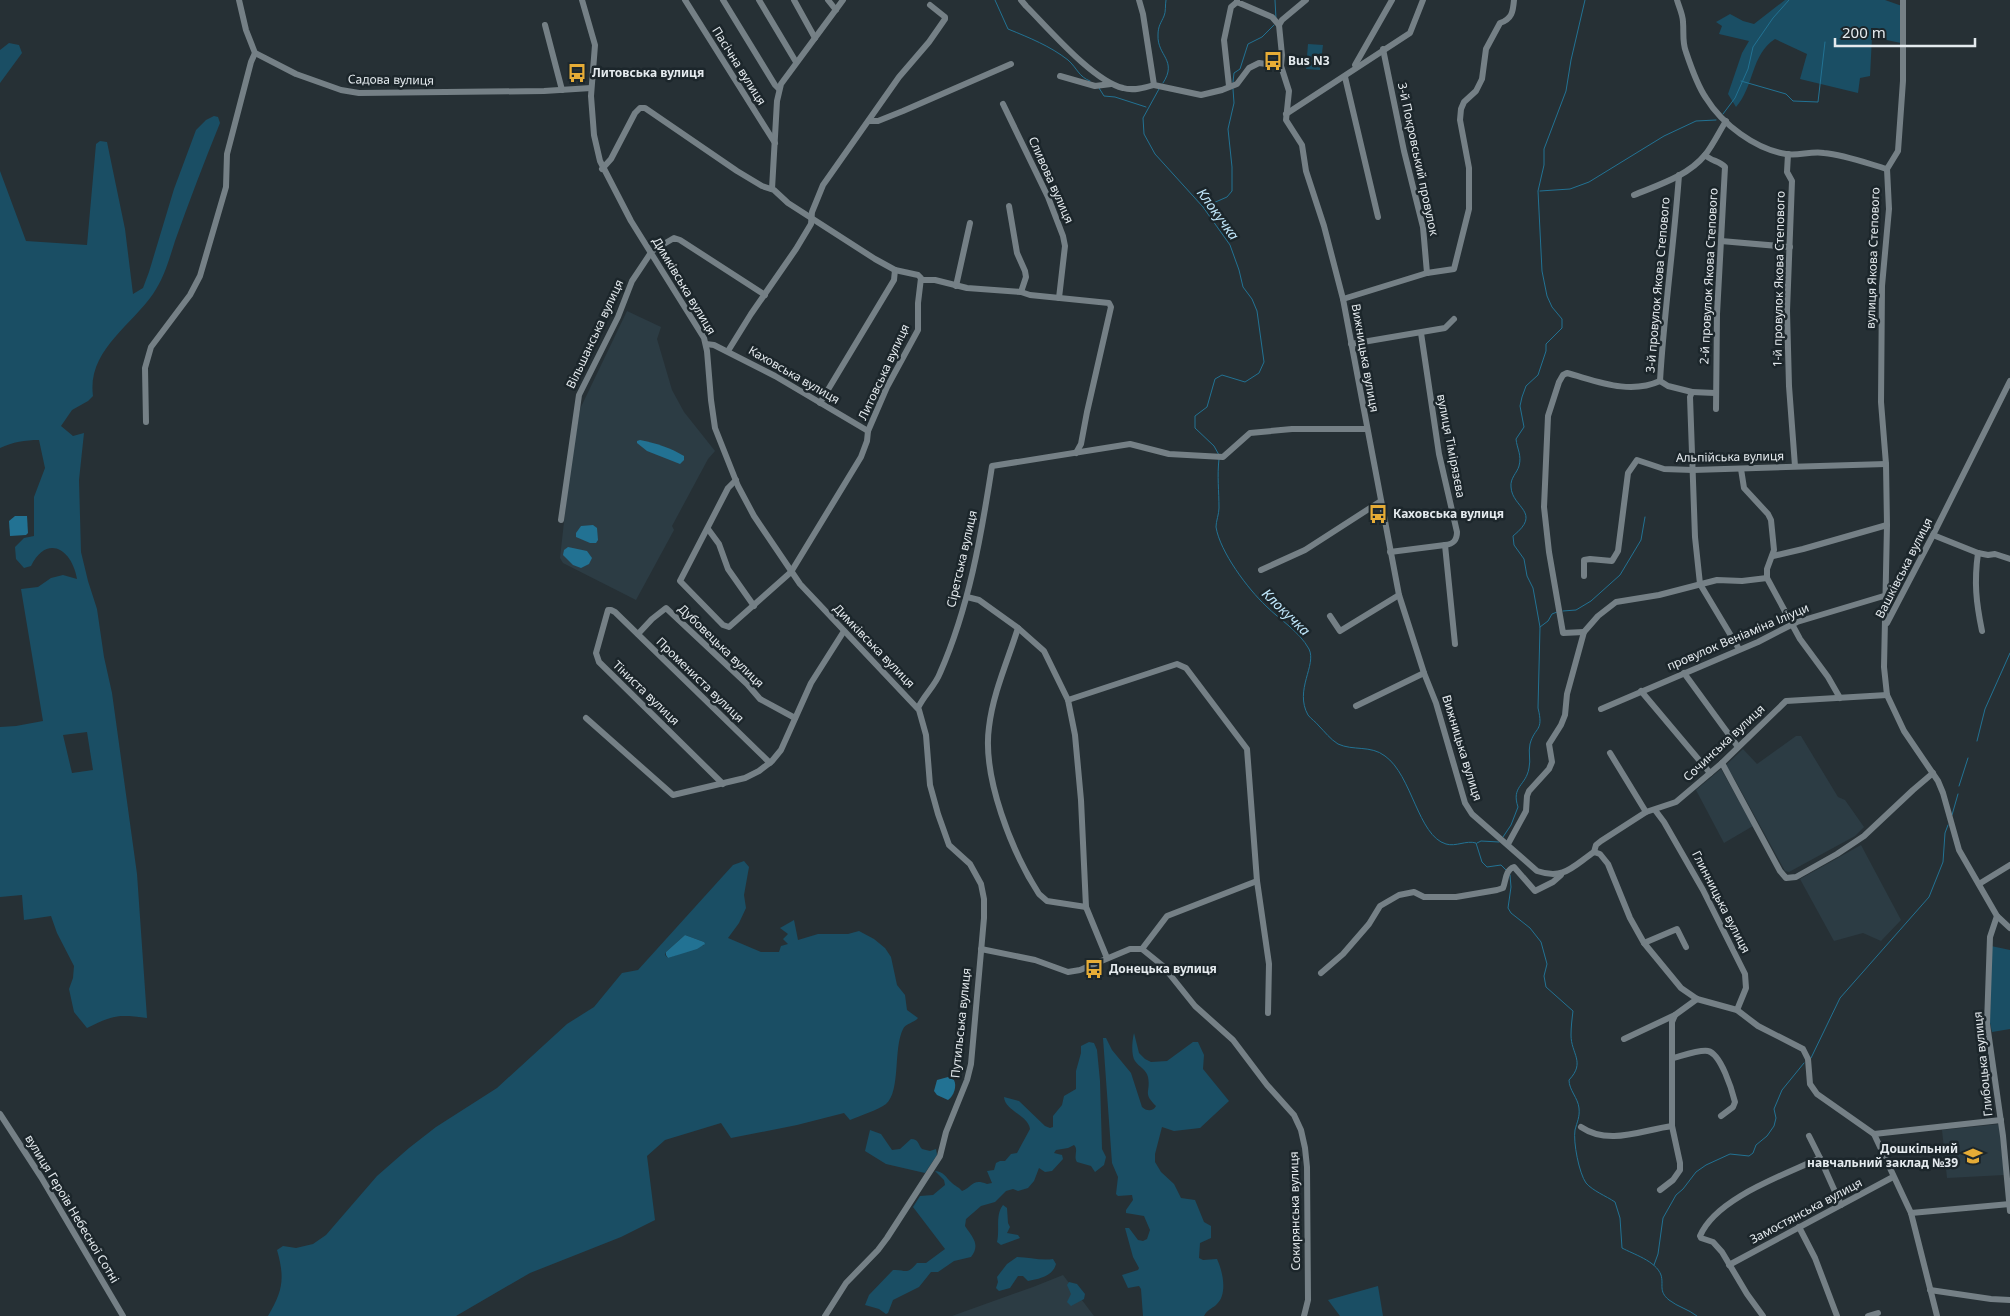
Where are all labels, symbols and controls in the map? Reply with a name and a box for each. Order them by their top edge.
scale bar [1835,15,1975,47]
text: 200 m [1842,22,1886,42]
street label: Пасічна вулиця [708,23,770,108]
bus stop icon: Bus N3 [1262,50,1284,72]
place label: Bus N3 [1288,52,1330,69]
bus stop icon: Литовська вулиця [566,62,588,84]
place label: Литовська вулиця [592,64,704,81]
street label: Садова вулиця [348,70,434,89]
street label: 3-й Покровський провулок [1394,81,1443,238]
street label: Сливова вулиця [1025,134,1078,226]
water label: Клокучка [1193,184,1244,244]
street label: 2-й провулок Якова Степового [1695,187,1722,365]
street label: вулиця Якова Степового [1862,187,1883,329]
street label: 1-й провулок Якова Степового [1768,191,1789,367]
street label: 3-й провулок Якова Степового [1641,196,1674,374]
street label: Димківська вулиця [649,234,720,338]
street label: Вільшанська вулиця [562,276,627,391]
street label: Вижницька вулиця [1348,302,1383,414]
street label: Литовська вулиця [854,321,913,423]
street label: Каховська вулиця [745,341,843,408]
street label: вулиця Тімірязєва [1433,393,1470,499]
street label: Альпійська вулиця [1676,447,1784,466]
bus stop icon: Каховська вулиця [1367,503,1389,525]
place label: Каховська вулиця [1393,505,1504,522]
street label: Сіретська вулиця [942,509,981,609]
street label: Вашківська вулиця [1871,515,1936,621]
water label: Клокучка [1258,584,1315,639]
street label: провулок Веніаміна Іліуци [1664,599,1812,674]
street label: Дубовецька вулиця [675,600,768,691]
street label: Димківська вулиця [830,600,919,691]
street label: Промениста вулиця [653,633,748,726]
street label: Тіниста вулиця [609,656,683,729]
street label: Вижницька вулиця [1438,693,1487,803]
street label: Сочинська вулиця [1679,700,1768,785]
street label: Глинницька вулиця [1688,847,1755,956]
bus stop icon: Донецька вулиця [1083,958,1105,980]
place label: Донецька вулиця [1109,960,1217,977]
street label: Путильська вулиця [946,967,975,1079]
street label: Глибоцька вулиця [1969,1011,1996,1117]
street label: вулиця Героїв Небесної Сотні [21,1131,124,1286]
place label: Дошкільний навчальний заклад №39 [1807,1140,1958,1171]
school or university icon: Дошкільний навчальний заклад №39 [1962,1145,1984,1167]
street label: Сокирянська вулиця [1285,1151,1304,1271]
street label: Замостянська вулиця [1747,1174,1865,1247]

